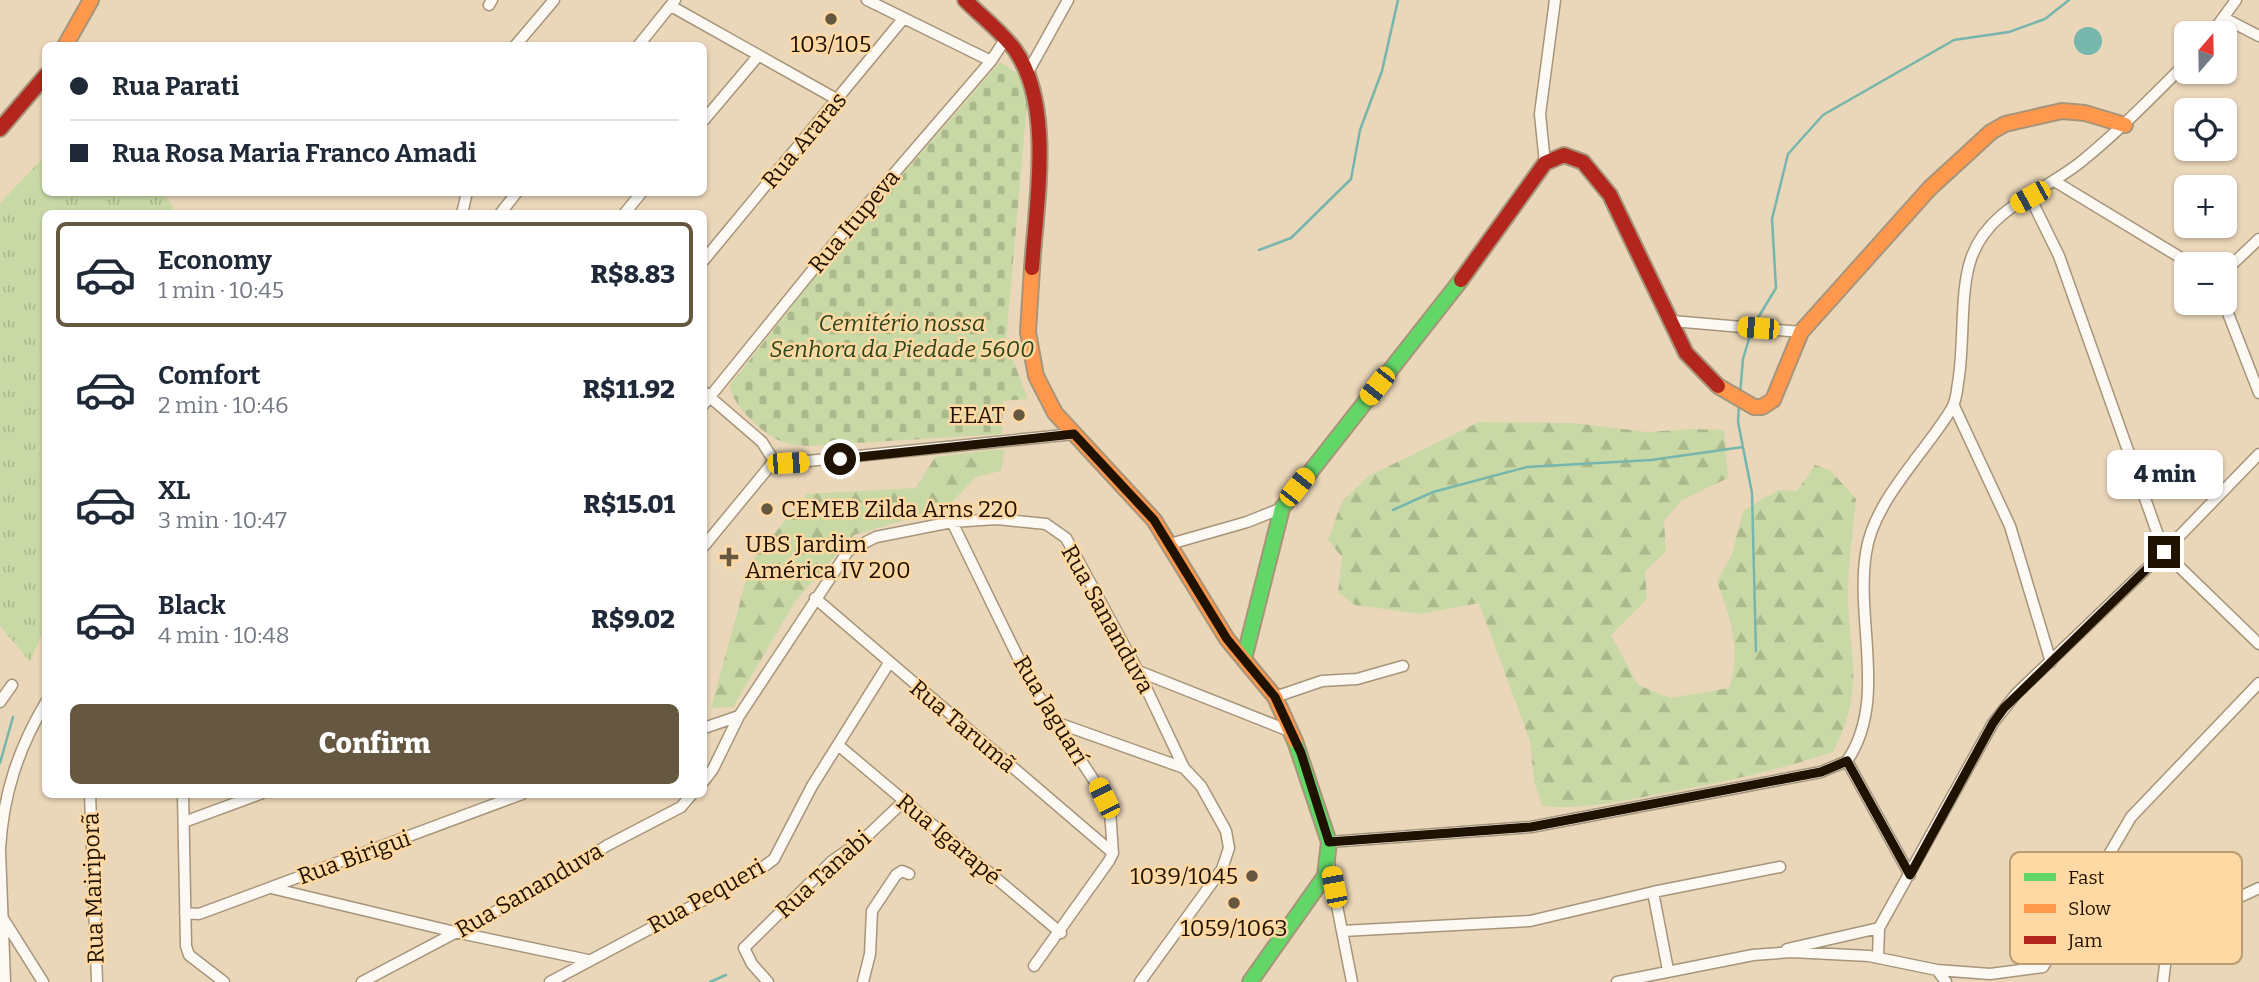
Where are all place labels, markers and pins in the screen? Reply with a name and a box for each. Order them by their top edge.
marker: 103/105 [823,11,839,27]
place label: 103/105 [791,30,871,58]
place label: EEAT [949,401,1005,429]
marker: EEAT [1011,407,1027,423]
place label: CEMEB Zilda Arns 220 [781,495,1018,523]
marker: CEMEB Zilda Arns 220 [759,501,775,517]
place label: UBS Jardim América IV 200 [745,530,911,584]
marker: UBS Jardim América IV 200 [719,547,739,567]
place label: 1039/1045 [1130,862,1238,890]
marker: 1039/1045 [1244,868,1260,884]
marker: 1059/1063 [1226,895,1242,911]
place label: 1059/1063 [1180,914,1288,942]

